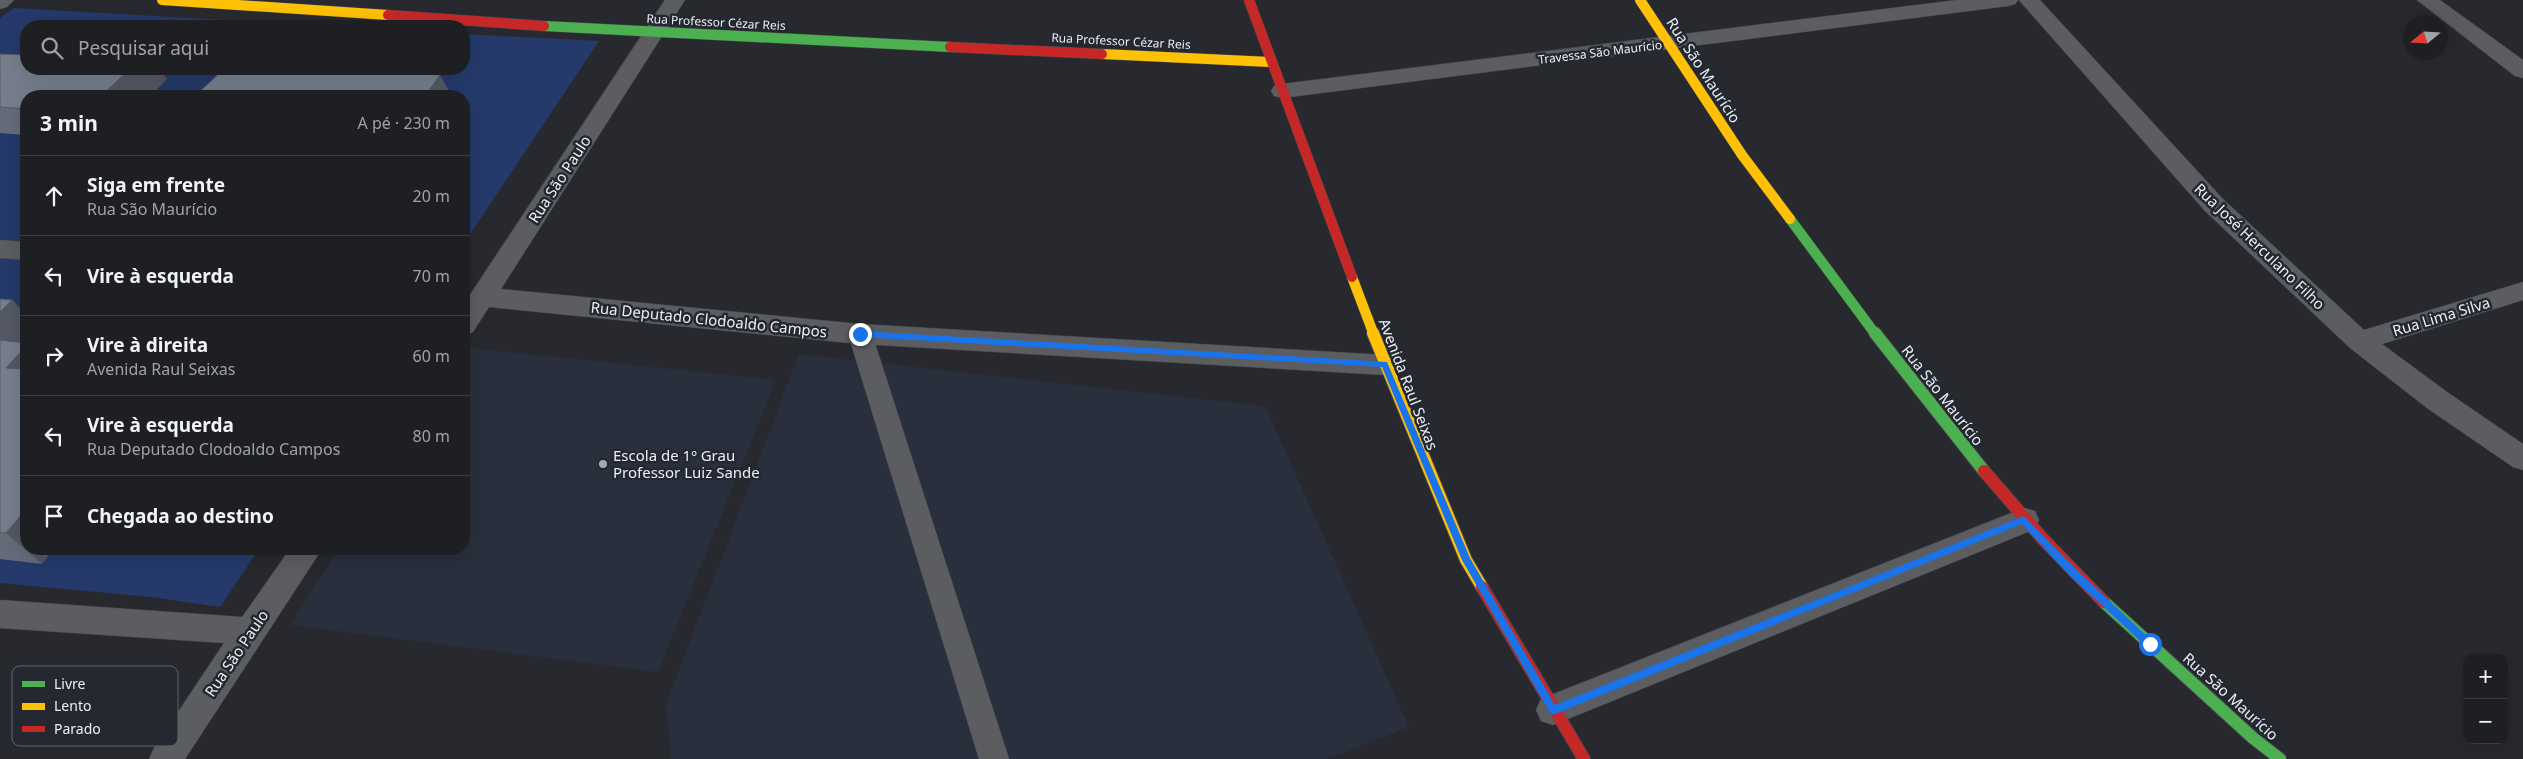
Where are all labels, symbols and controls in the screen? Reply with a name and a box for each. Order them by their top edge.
street label: Rua Professor Cézar Reis [646,10,786,34]
street label: Rua São Maurício [1662,13,1746,127]
north arrow [2403,15,2448,60]
search box [20,20,470,75]
street label: Rua Professor Cézar Reis [1051,29,1191,53]
icon: search [38,34,66,62]
text: Pesquisar aqui [78,35,209,61]
street label: Travessa São Maurício [1537,36,1663,68]
text: 3 min [40,109,98,137]
text: A pé · 230 m [358,112,450,134]
street label: Rua São Paulo [523,132,595,226]
text: Siga em frente [87,172,225,198]
street label: Rua José Herculano Filho [2190,178,2330,314]
icon: ahead [40,182,68,210]
text: 20 m [413,185,450,207]
text: Rua São Maurício [87,198,217,220]
icon: left [40,262,68,290]
text: Vire à esquerda [87,263,234,289]
text: 70 m [413,265,450,287]
street label: Rua Lima Silva [2390,292,2492,340]
street label: Rua Deputado Clodoaldo Campos [590,297,828,341]
street label: Avenida Raul Seixas [1375,315,1443,453]
route end [849,323,872,346]
text: Vire à direita [87,332,208,358]
street label: Rua São Maurício [1898,341,1988,449]
icon: right [40,342,68,370]
text: 60 m [413,345,450,367]
text: Avenida Raul Seixas [87,358,236,380]
text: Vire à esquerda [87,412,234,438]
icon: left [40,422,68,450]
text: 80 m [413,425,450,447]
text: Rua Deputado Clodoaldo Campos [87,438,340,460]
place label: Escola de 1º Grau Professor Luiz Sande [613,445,760,482]
marker: Escola de 1º Grau Professor Luiz Sande [597,458,609,470]
icon: arrive [40,502,68,530]
text: Chegada ao destino [87,503,274,529]
street label: Rua São Paulo [200,606,272,700]
route start [2139,633,2162,656]
street label: Rua São Maurício [2179,648,2283,744]
map controls [2463,654,2508,744]
button: + [2463,654,2508,699]
legend [12,666,178,746]
text: Livre [54,674,86,693]
text: Lento [54,696,91,715]
button: − [2463,699,2508,744]
text: Parado [54,719,101,738]

